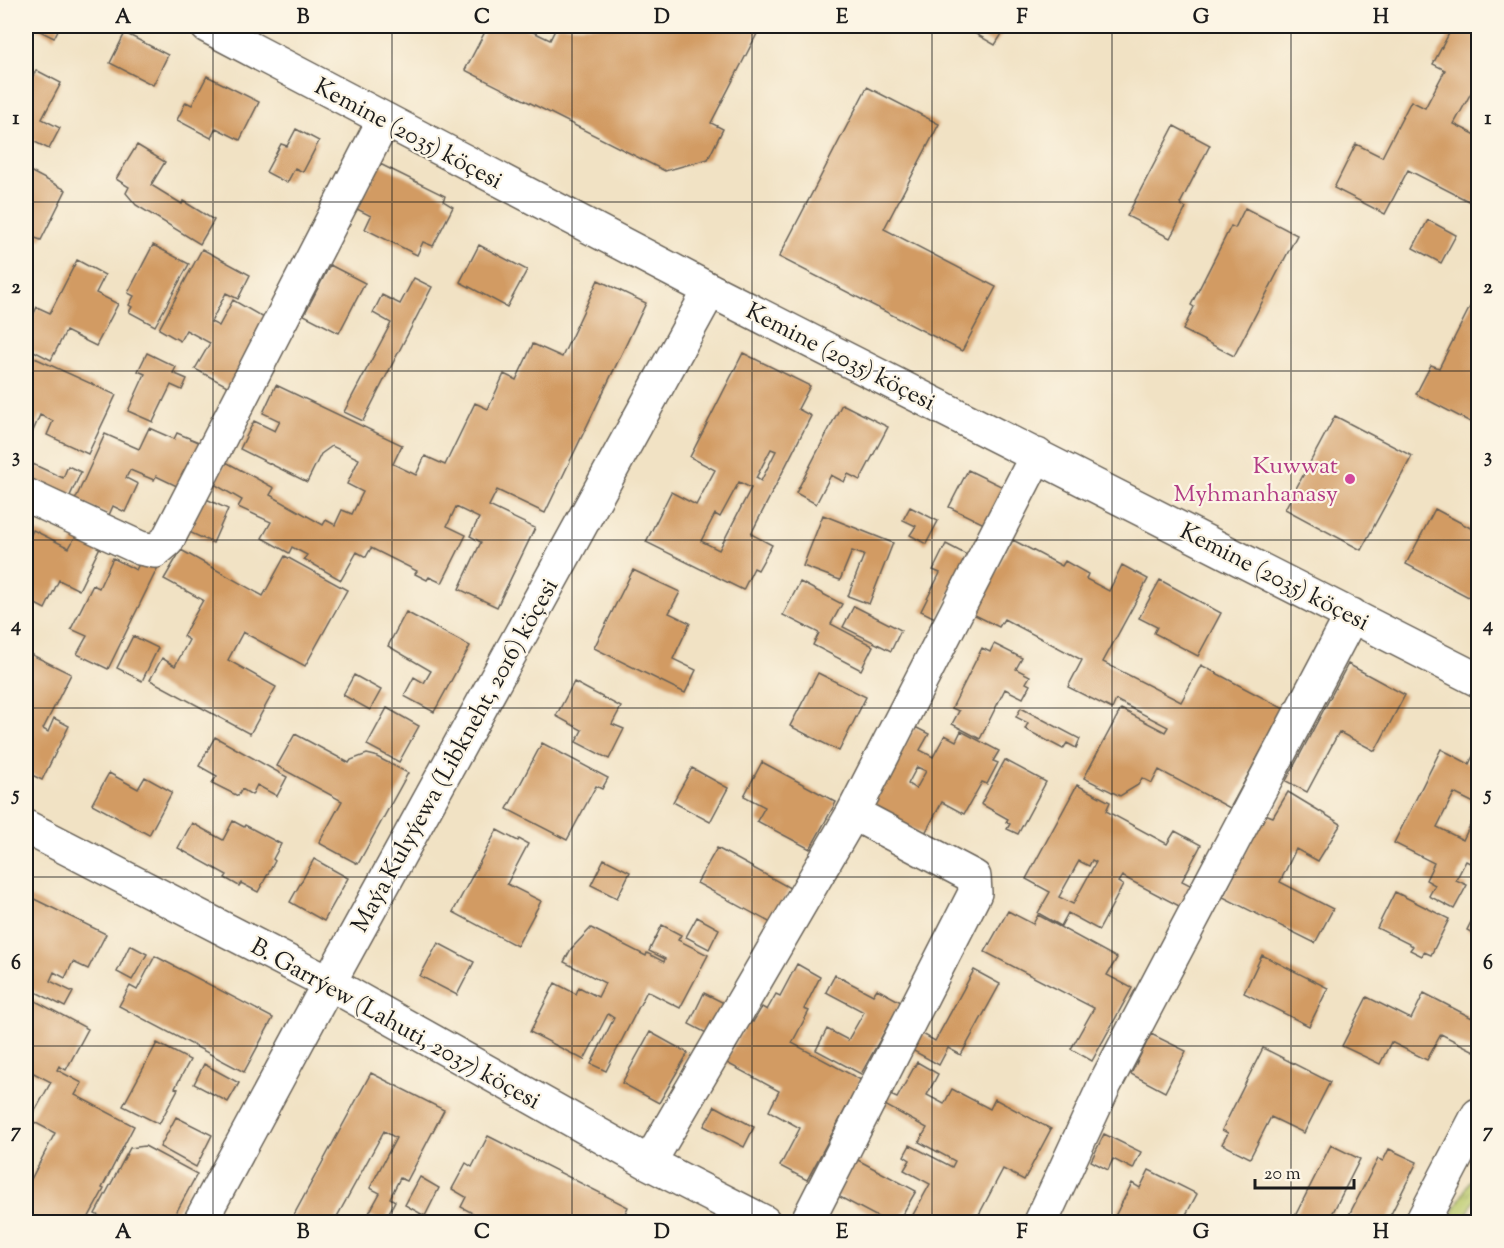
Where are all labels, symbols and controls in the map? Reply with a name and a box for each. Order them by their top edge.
text: A [115,4,132,33]
text: B [297,4,310,33]
text: C [474,4,490,33]
text: D [654,4,670,33]
text: E [836,4,849,33]
text: F [1016,4,1028,33]
text: G [1193,4,1210,33]
text: H [1373,4,1389,33]
street label: Kemine (2035) köçesi [308,71,508,199]
text: 1 [13,105,20,134]
text: 1 [1485,105,1492,134]
text: 2 [11,274,21,303]
text: 2 [1483,274,1493,303]
street label: Kemine (2035) köçesi [739,295,941,420]
text: 3 [12,443,20,472]
text: 3 [1484,443,1492,472]
place label: Kuwwat Myhmanhanasy [1174,450,1338,512]
marker: Kuwwat Myhmanhanasy [1343,472,1357,486]
street label: Kemine (2035) köçesi [1173,515,1375,640]
street label: Maýa Kulyýewa (Libkneht, 2016) köçesi [344,573,568,939]
text: 4 [10,612,21,641]
text: 4 [1482,612,1493,641]
text: 5 [11,781,20,810]
text: 5 [1483,781,1492,810]
street label: B. Garrýew (Lahuti, 2037) köçesi [244,931,546,1119]
text: 6 [11,950,21,979]
text: 6 [1483,950,1493,979]
text: 7 [11,1118,22,1147]
text: 7 [1483,1118,1494,1147]
scale bar [1255,1152,1354,1190]
text: 20 m [1264,1162,1301,1188]
text: A [115,1219,132,1248]
text: B [297,1219,310,1248]
text: C [474,1219,490,1248]
text: D [654,1219,670,1248]
text: E [836,1219,849,1248]
text: F [1016,1219,1028,1248]
text: G [1193,1219,1210,1248]
text: H [1373,1219,1389,1248]

